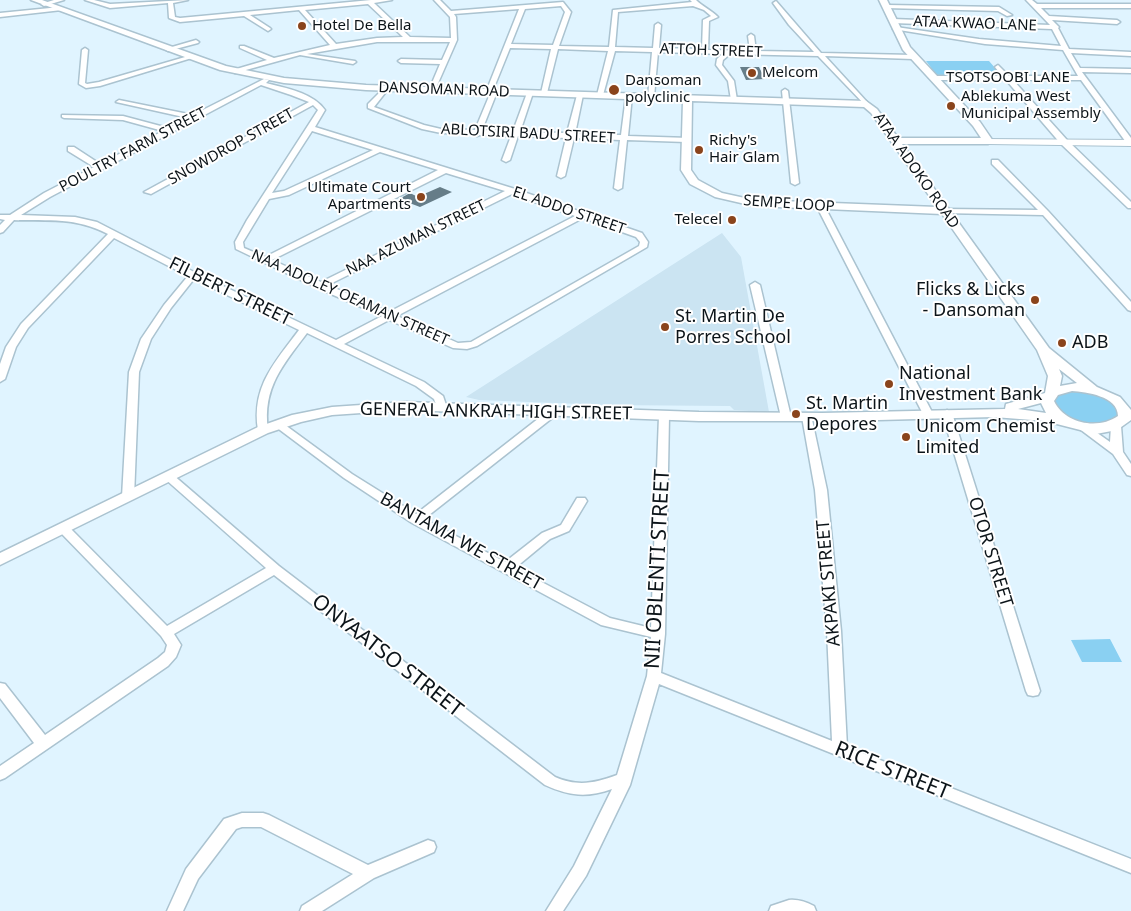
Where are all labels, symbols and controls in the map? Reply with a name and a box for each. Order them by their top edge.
street label: ATAA KWAO LANE [913,13,1037,35]
place label: Hotel De Bella [312,17,412,35]
marker: Hotel De Bella [296,20,308,32]
street label: ATTOH STREET [659,40,763,62]
place label: Melcom [762,64,818,82]
marker: Melcom [746,67,758,79]
street label: TSOTSOOBI LANE [946,69,1070,87]
place label: Dansoman polyclinic [625,72,702,107]
street label: DANSOMAN ROAD [378,79,510,101]
marker: Dansoman polyclinic [607,83,621,97]
place label: Ablekuma West Municipal Assembly [961,88,1101,123]
marker: Ablekuma West Municipal Assembly [945,100,957,112]
street label: POULTRY FARM STREET [56,104,210,196]
street label: SNOWDROP STREET [165,105,297,189]
street label: ATAA ADOKO ROAD [869,110,963,232]
street label: ABLOTSIRI BADU STREET [441,120,615,148]
place label: Richy's Hair Glam [709,132,780,167]
marker: Richy's Hair Glam [693,144,705,156]
place label: Ultimate Court Apartments [307,179,411,214]
street label: EL ADDO STREET [510,183,628,239]
marker: Ultimate Court Apartments [415,191,427,203]
street label: SEMPE LOOP [743,192,835,216]
street label: NAA AZUMAN STREET [343,196,489,280]
place label: Telecel [674,211,722,229]
marker: Telecel [726,214,738,226]
street label: NAA ADOLEY OEAMAN STREET [248,246,452,350]
street label: FILBERT STREET [165,253,295,331]
place label: Flicks & Licks - Dansoman [916,279,1025,322]
marker: Flicks & Licks - Dansoman [1029,294,1041,306]
place label: St. Martin De Porres School [675,306,791,348]
marker: St. Martin De Porres School [659,321,671,333]
place label: ADB [1072,332,1108,354]
marker: ADB [1056,337,1068,349]
place label: National Investment Bank [899,363,1042,406]
marker: National Investment Bank [883,378,895,390]
place label: St. Martin Depores [806,393,888,436]
street label: GENERAL ANKRAH HIGH STREET [360,399,632,425]
marker: St. Martin Depores [790,408,802,420]
place label: Unicom Chemist Limited [916,416,1055,458]
marker: Unicom Chemist Limited [900,431,912,443]
street label: NII OBLENTI STREET [640,469,676,669]
street label: BANTAMA WE STREET [376,488,546,596]
street label: OTOR STREET [963,494,1017,610]
street label: AKPAKI STREET [813,519,845,647]
street label: ONYAATSO STREET [306,589,468,723]
street label: RICE STREET [831,736,953,806]

